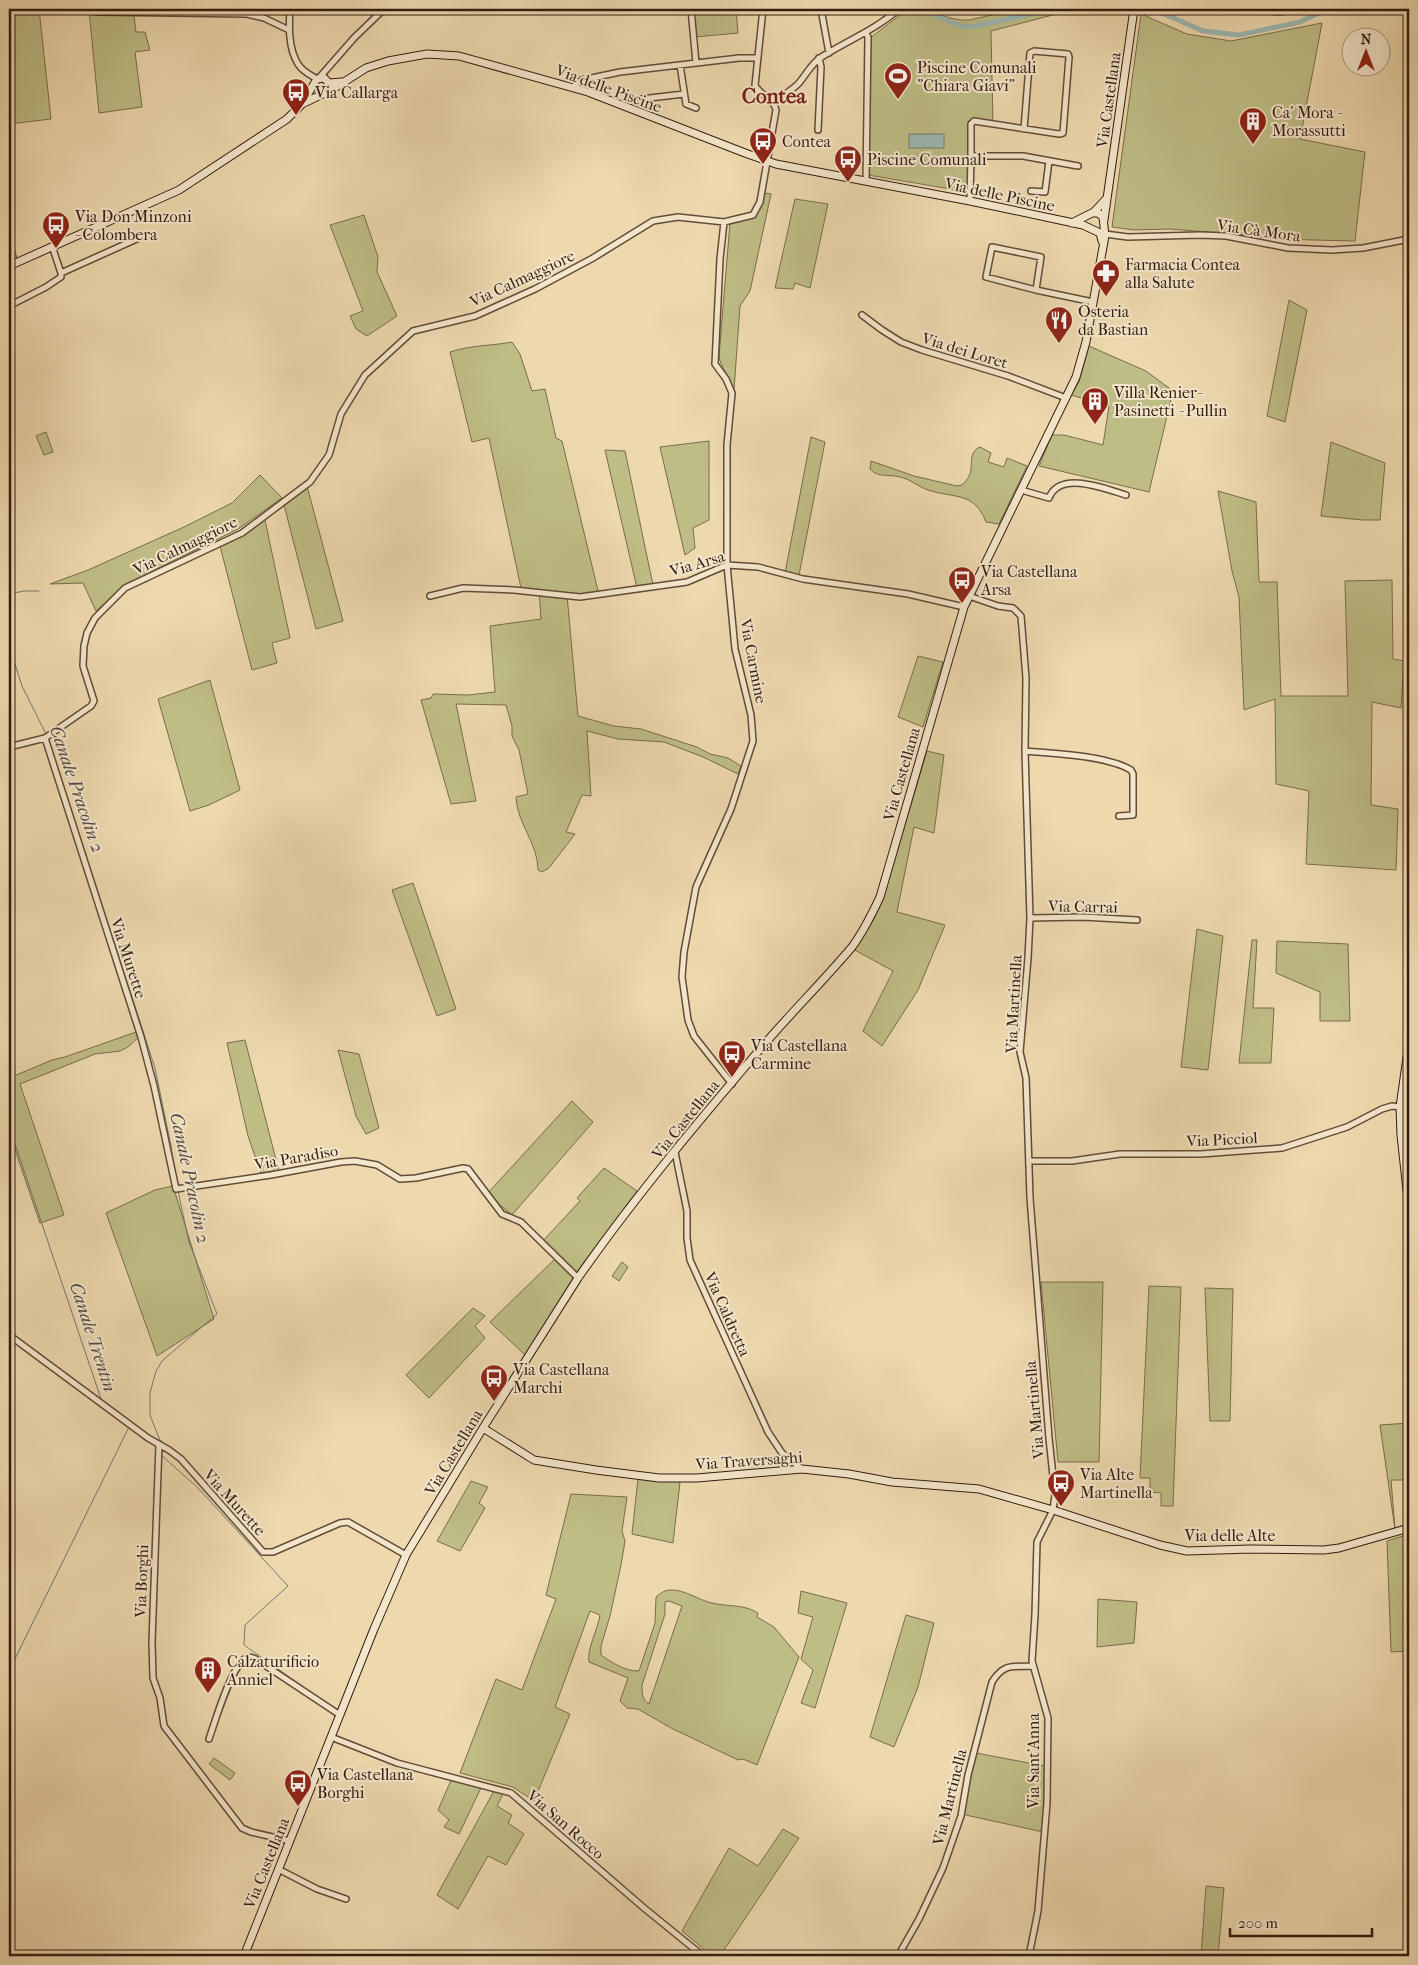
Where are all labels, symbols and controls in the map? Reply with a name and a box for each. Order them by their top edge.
north arrow [1340,28,1390,78]
text: N [1361,31,1372,48]
street label: Via Castellana [1092,50,1125,150]
place label: Piscine Comunali "Chiara Giavi" [917,58,1037,95]
street label: Via delle Piscine [552,60,665,117]
sports icon: Piscine Comunali "Chiara Giavi" [883,61,913,100]
bus stop icon: Via Callarga [281,77,311,116]
place label: Via Callarga [314,83,399,102]
district label: Contea [742,84,807,108]
place label: Ca' Mora - Morassutti [1272,103,1346,140]
building icon: Ca' Mora - Morassutti [1238,106,1268,145]
bus stop icon: Contea [748,126,778,165]
place label: Contea [782,132,832,151]
bus stop icon: Piscine Comunali [833,144,863,183]
place label: Piscine Comunali [867,150,987,169]
street label: Via delle Piscine [942,173,1057,215]
place label: Via Don Minzoni - Colombera [74,207,192,244]
bus stop icon: Via Don Minzoni - Colombera [41,210,71,249]
street label: Via Cà Mora [1215,215,1303,246]
street label: Via Calmaggiore [466,246,578,311]
place label: Farmacia Contea alla Salute [1125,255,1241,292]
pharmacy icon: Farmacia Contea alla Salute [1091,258,1121,297]
place label: Osteria da Bastian [1078,302,1149,339]
restaurant icon: Osteria da Bastian [1044,305,1074,344]
street label: Via dei Loret [919,328,1010,373]
place label: Villa Renier- Pasinetti - Pullin [1113,383,1228,420]
building icon: Villa Renier- Pasinetti - Pullin [1080,386,1110,425]
street label: Via Calmaggiore [129,512,241,579]
street label: Via Arsa [666,546,727,581]
place label: Via Castellana Arsa [980,562,1078,599]
bus stop icon: Via Castellana Arsa [947,565,977,604]
street label: Via Carmine [736,616,771,705]
water label: Canale Pracolin 2 [45,723,108,855]
street label: Via Castellana [879,725,924,824]
street label: Via Carrai [1047,896,1118,917]
street label: Via Murette [106,915,150,1001]
street label: Via Martinella [1001,954,1026,1055]
place label: Via Castellana Carmine [750,1036,848,1073]
bus stop icon: Via Castellana Carmine [717,1039,747,1078]
street label: Via Castellana [647,1075,724,1164]
water label: Canale Pracolin 2 [165,1111,214,1245]
street label: Via Picciol [1185,1128,1259,1151]
street label: Via Paradiso [252,1141,339,1174]
street label: Via Caldretta [700,1268,755,1360]
water label: Canale Trentin [65,1280,120,1395]
street label: Via Martinella [1021,1359,1048,1461]
place label: Via Castellana Marchi [512,1360,610,1397]
bus stop icon: Via Castellana Marchi [479,1363,509,1402]
street label: Via Castellana [420,1405,487,1499]
street label: Via Traversaghi [694,1447,804,1474]
street label: Via Murette [199,1464,270,1540]
place label: Via Alte Martinella [1079,1465,1153,1502]
bus stop icon: Via Alte Martinella [1046,1468,1076,1507]
street label: Via delle Alte [1184,1526,1276,1545]
street label: Via Borghi [131,1544,152,1619]
place label: Calzaturificio Anniel [226,1652,319,1689]
building icon: Calzaturificio Anniel [193,1655,223,1694]
street label: Via Sant'Anna [1024,1713,1043,1810]
street label: Via Martinella [928,1746,971,1848]
place label: Via Castellana Borghi [316,1765,414,1802]
bus stop icon: Via Castellana Borghi [283,1768,313,1807]
street label: Via San Rocco [522,1785,608,1863]
street label: Via Castellana [239,1814,294,1912]
scale bar [1230,1905,1373,1937]
text: 200 m [1238,1914,1278,1932]

